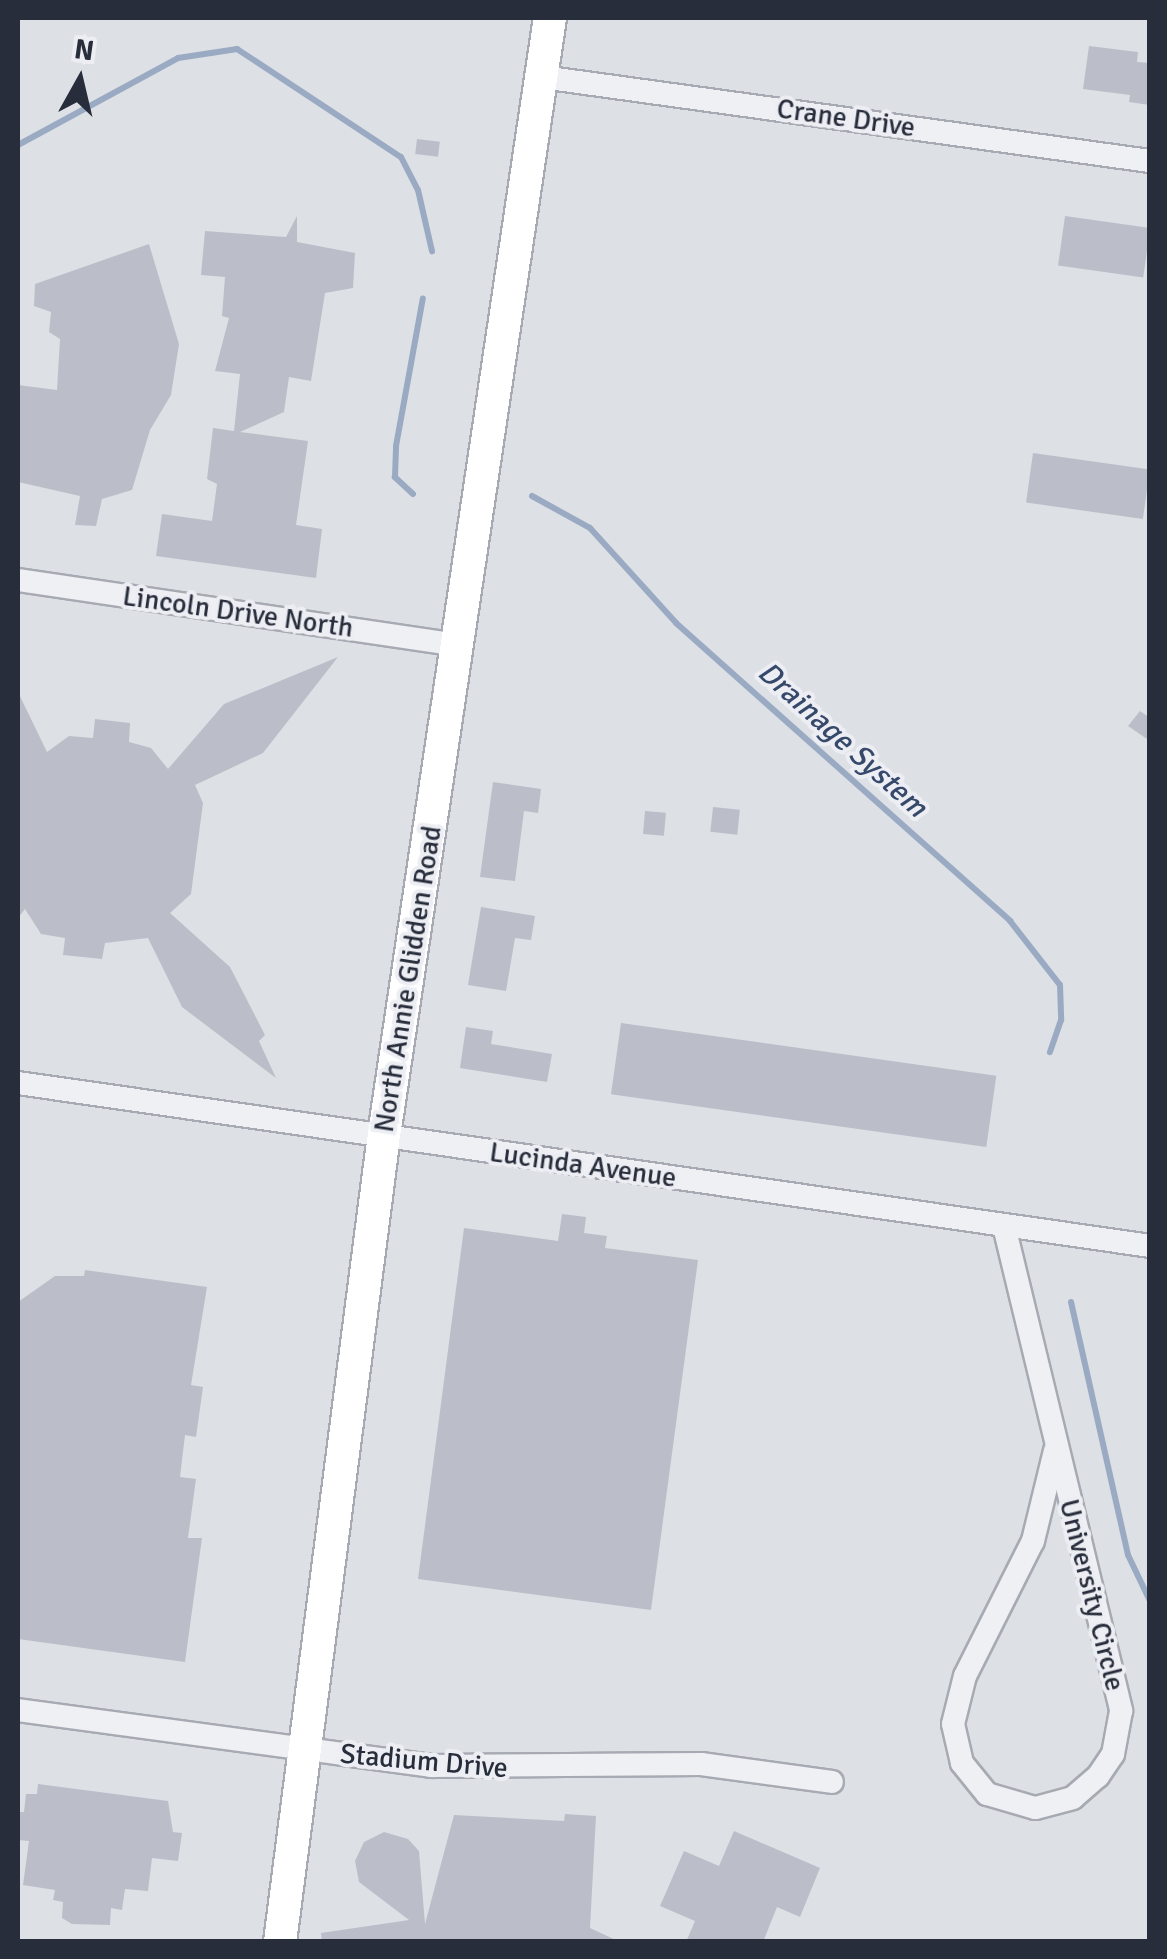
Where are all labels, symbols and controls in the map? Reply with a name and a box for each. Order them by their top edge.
north arrow [30,30,130,130]
text: N [72,32,96,68]
street label: Crane Drive [775,92,917,144]
street label: Lincoln Drive North [121,579,355,645]
water label: Drainage System [750,655,934,825]
street label: North Annie Glidden Road [367,823,449,1135]
street label: Lucinda Avenue [487,1135,679,1195]
street label: University Circle [1052,1496,1132,1694]
street label: Stadium Drive [339,1737,509,1785]

